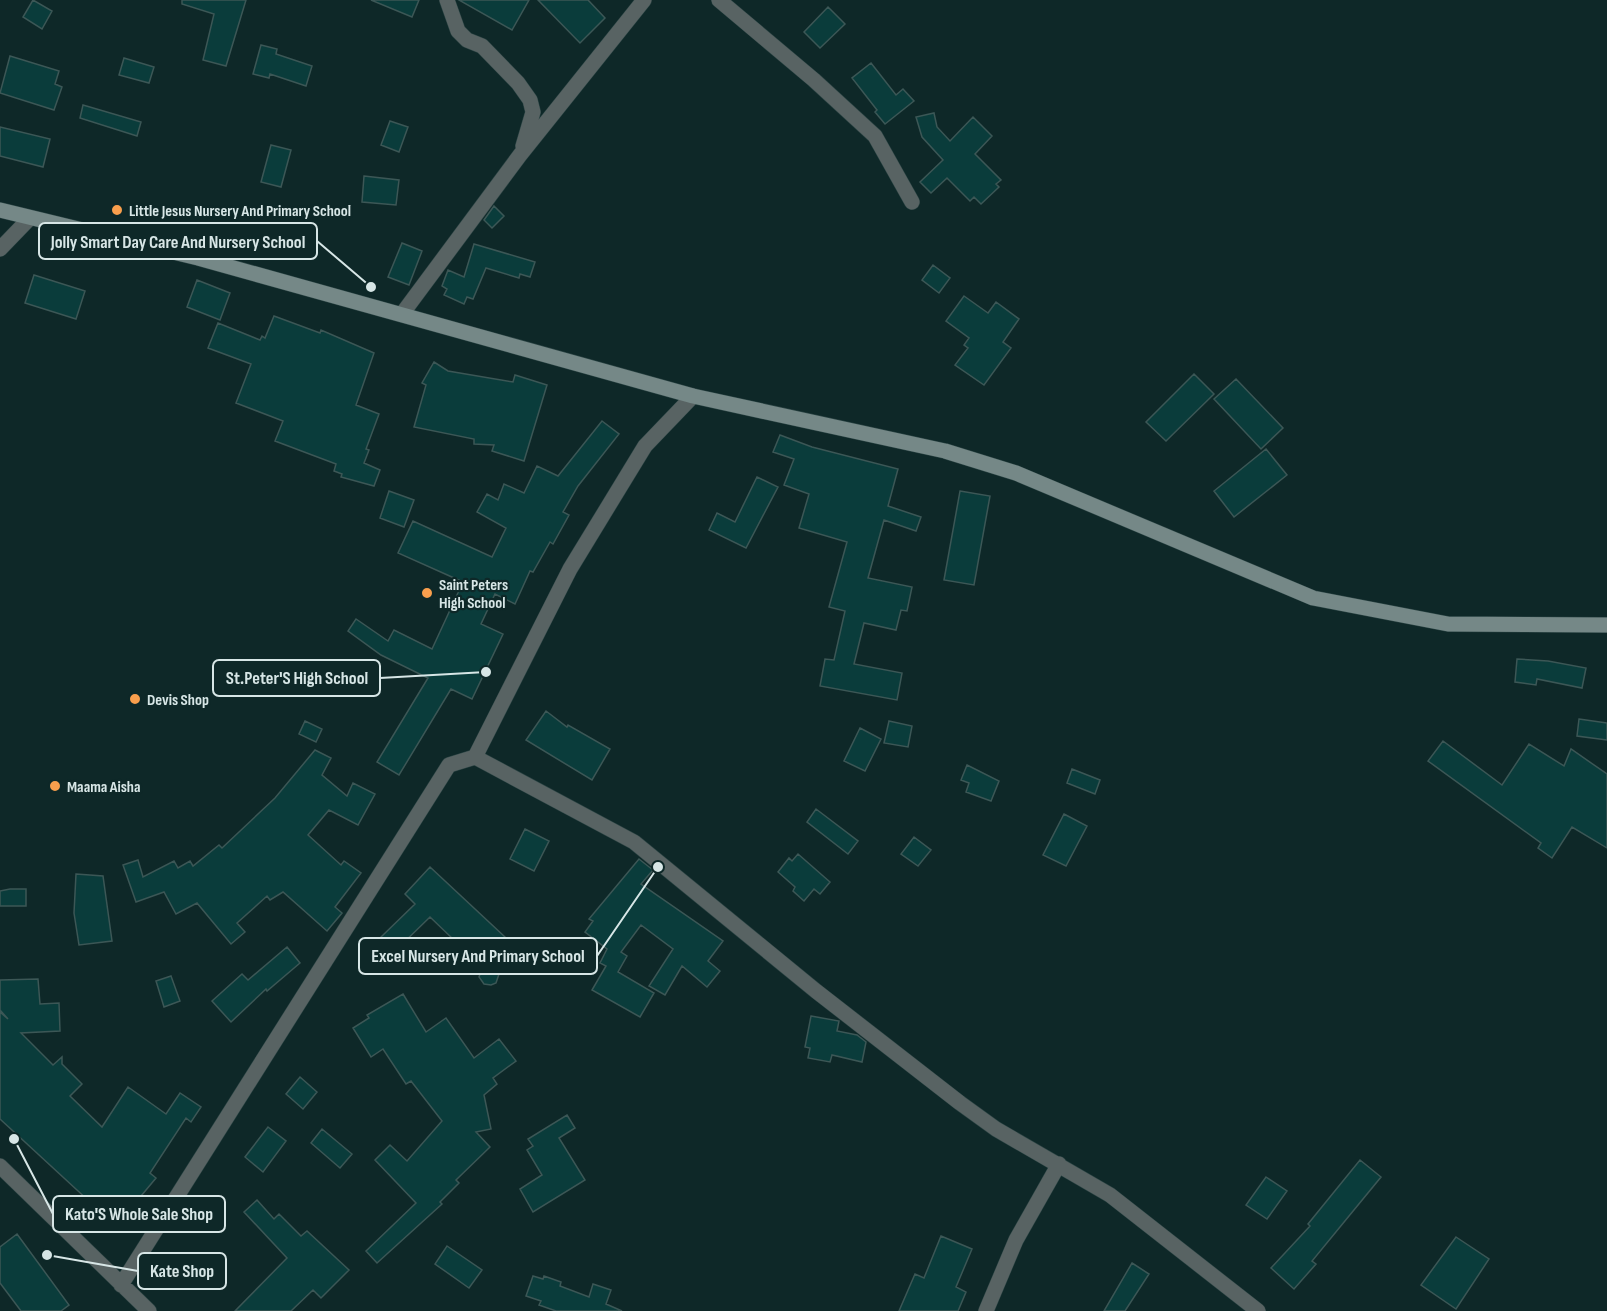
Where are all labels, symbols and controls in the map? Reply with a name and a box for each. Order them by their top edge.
place label: Little Jesus Nursery And Primary School [129,202,351,221]
marker: Little Jesus Nursery And Primary School [110,203,124,217]
callout: Jolly Smart Day Care And Nursery School [39,223,317,259]
text: Jolly Smart Day Care And Nursery School [50,232,305,253]
place label: Saint Peters High School [439,576,508,613]
marker: Saint Peters High School [420,586,434,600]
callout: St.Peter'S High School [213,660,380,696]
text: St.Peter'S High School [226,668,368,689]
place label: Devis Shop [147,691,209,710]
marker: Devis Shop [128,692,142,706]
place label: Maama Aisha [67,778,141,797]
marker: Maama Aisha [48,779,62,793]
callout: Excel Nursery And Primary School [359,938,597,974]
text: Excel Nursery And Primary School [371,946,585,967]
callout: Kato'S Whole Sale Shop [53,1196,225,1232]
text: Kato'S Whole Sale Shop [65,1204,213,1225]
callout: Kate Shop [138,1253,226,1289]
text: Kate Shop [150,1261,214,1282]

